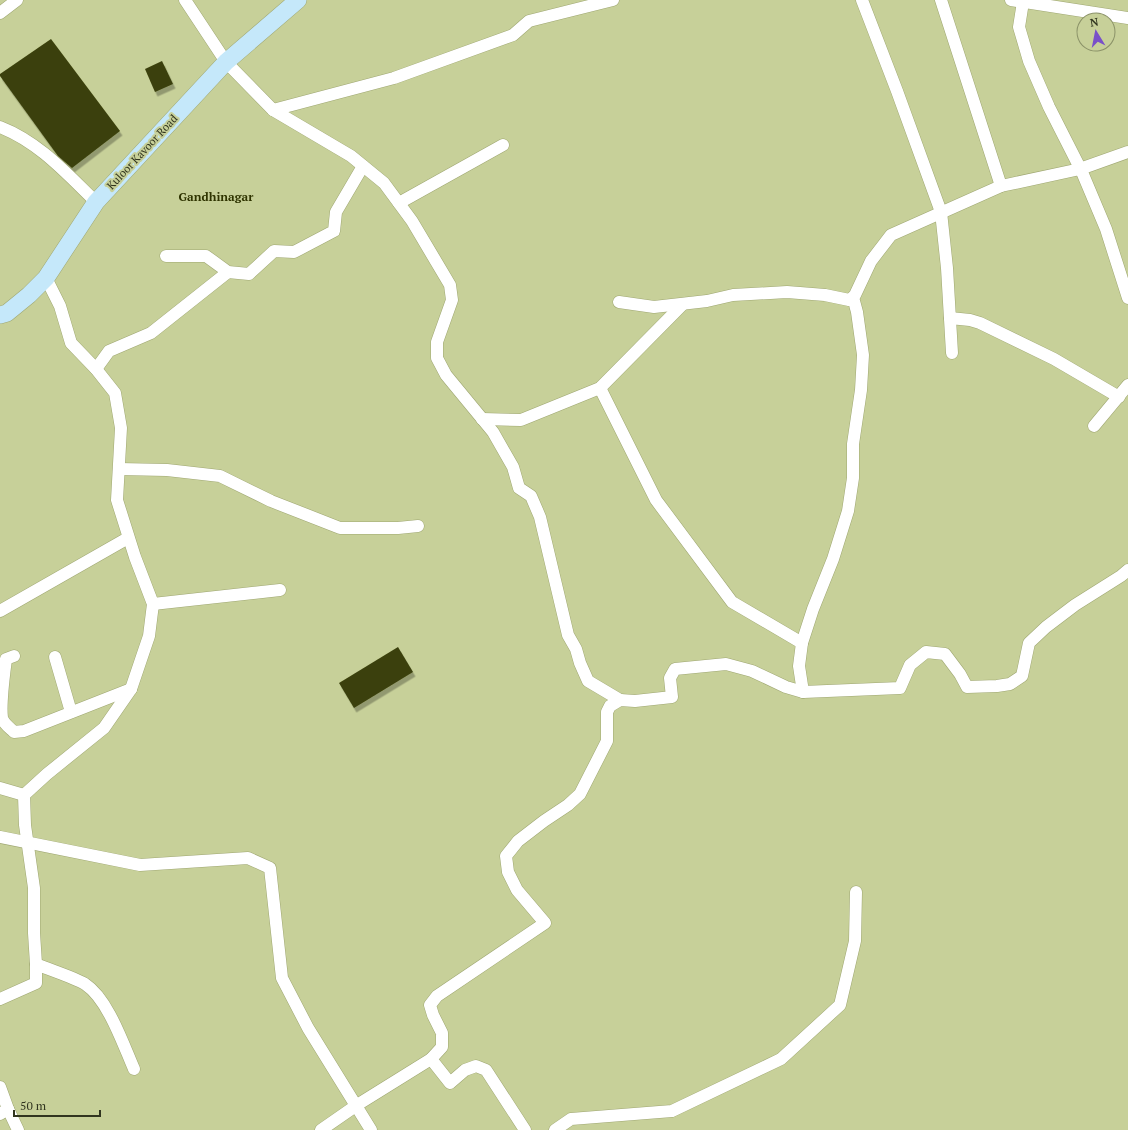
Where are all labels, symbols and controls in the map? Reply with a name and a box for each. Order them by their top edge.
north arrow [1076,12,1116,52]
text: N [1089,14,1100,30]
street label: Kuloor Kavoor Road [104,112,180,192]
district label: Gandhinagar [179,189,254,204]
scale bar [14,1092,100,1118]
text: 50 m [20,1098,47,1113]

